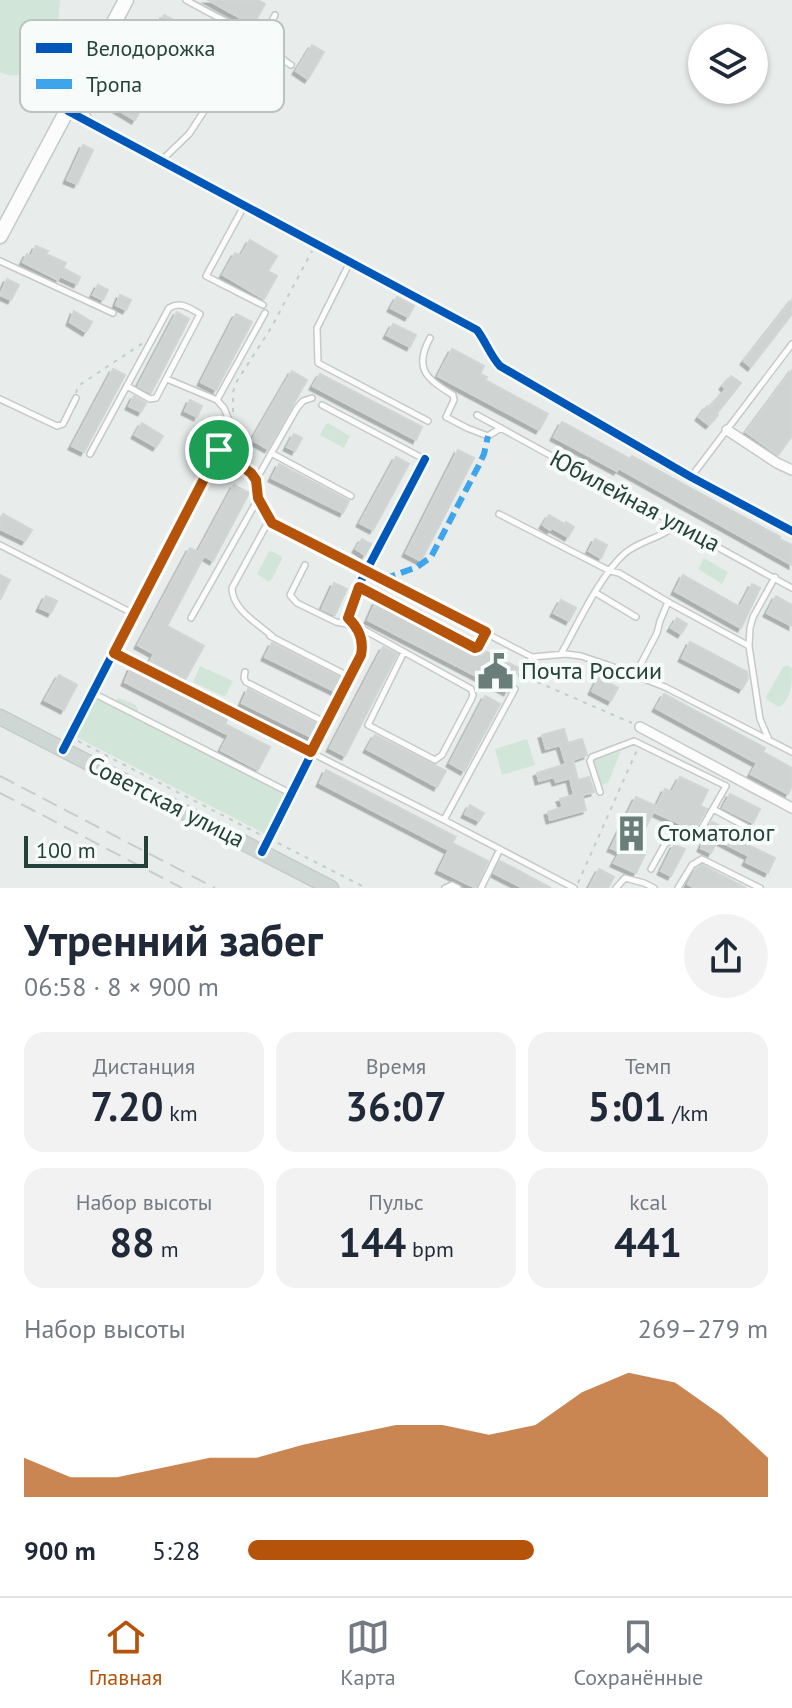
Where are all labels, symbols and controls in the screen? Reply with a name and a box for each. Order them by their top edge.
legend [20,20,284,112]
map controls [688,24,768,104]
button: layers [688,24,768,104]
text: Велодорожка [86,34,215,62]
text: Тропа [86,70,142,98]
pin [185,416,253,484]
icon: arrive [197,428,241,472]
street label: Юбилейная улица [545,443,726,558]
public building icon: Почта России [476,652,514,690]
place label: Почта России [521,655,662,686]
street label: Советская улица [82,749,250,854]
building icon: Стоматолог [612,814,650,852]
place label: Стоматолог [657,817,774,848]
scale bar [24,832,148,868]
text: 100 m [36,836,96,864]
text: Утренний забег [24,911,323,968]
button: share [684,914,768,998]
text: 06:58 · 8 × 900 m [24,970,219,1003]
text: Дистанция [93,1052,195,1080]
text: Время [366,1052,426,1080]
text: Темп [625,1052,671,1080]
text: 7.20 [90,1080,163,1132]
text: 36:07 [345,1080,447,1132]
text: 5:01 [588,1080,666,1132]
text: km [163,1099,198,1127]
text: /km [666,1099,708,1127]
text: Набор высоты [76,1188,212,1216]
text: Пульс [368,1188,424,1216]
text: kcal [629,1188,667,1216]
text: 88 [109,1216,155,1268]
text: 144 [338,1216,406,1268]
text: 441 [614,1216,682,1268]
text: m [155,1235,179,1263]
text: bpm [406,1235,454,1263]
text: Набор высоты [24,1312,186,1345]
text: 269–279 m [638,1312,768,1345]
text: 900 m [24,1534,96,1567]
text: 5:28 [152,1534,200,1567]
tab: Главная [89,1615,162,1691]
tab: Карта [340,1615,396,1691]
tab: Сохранённые [573,1615,703,1691]

